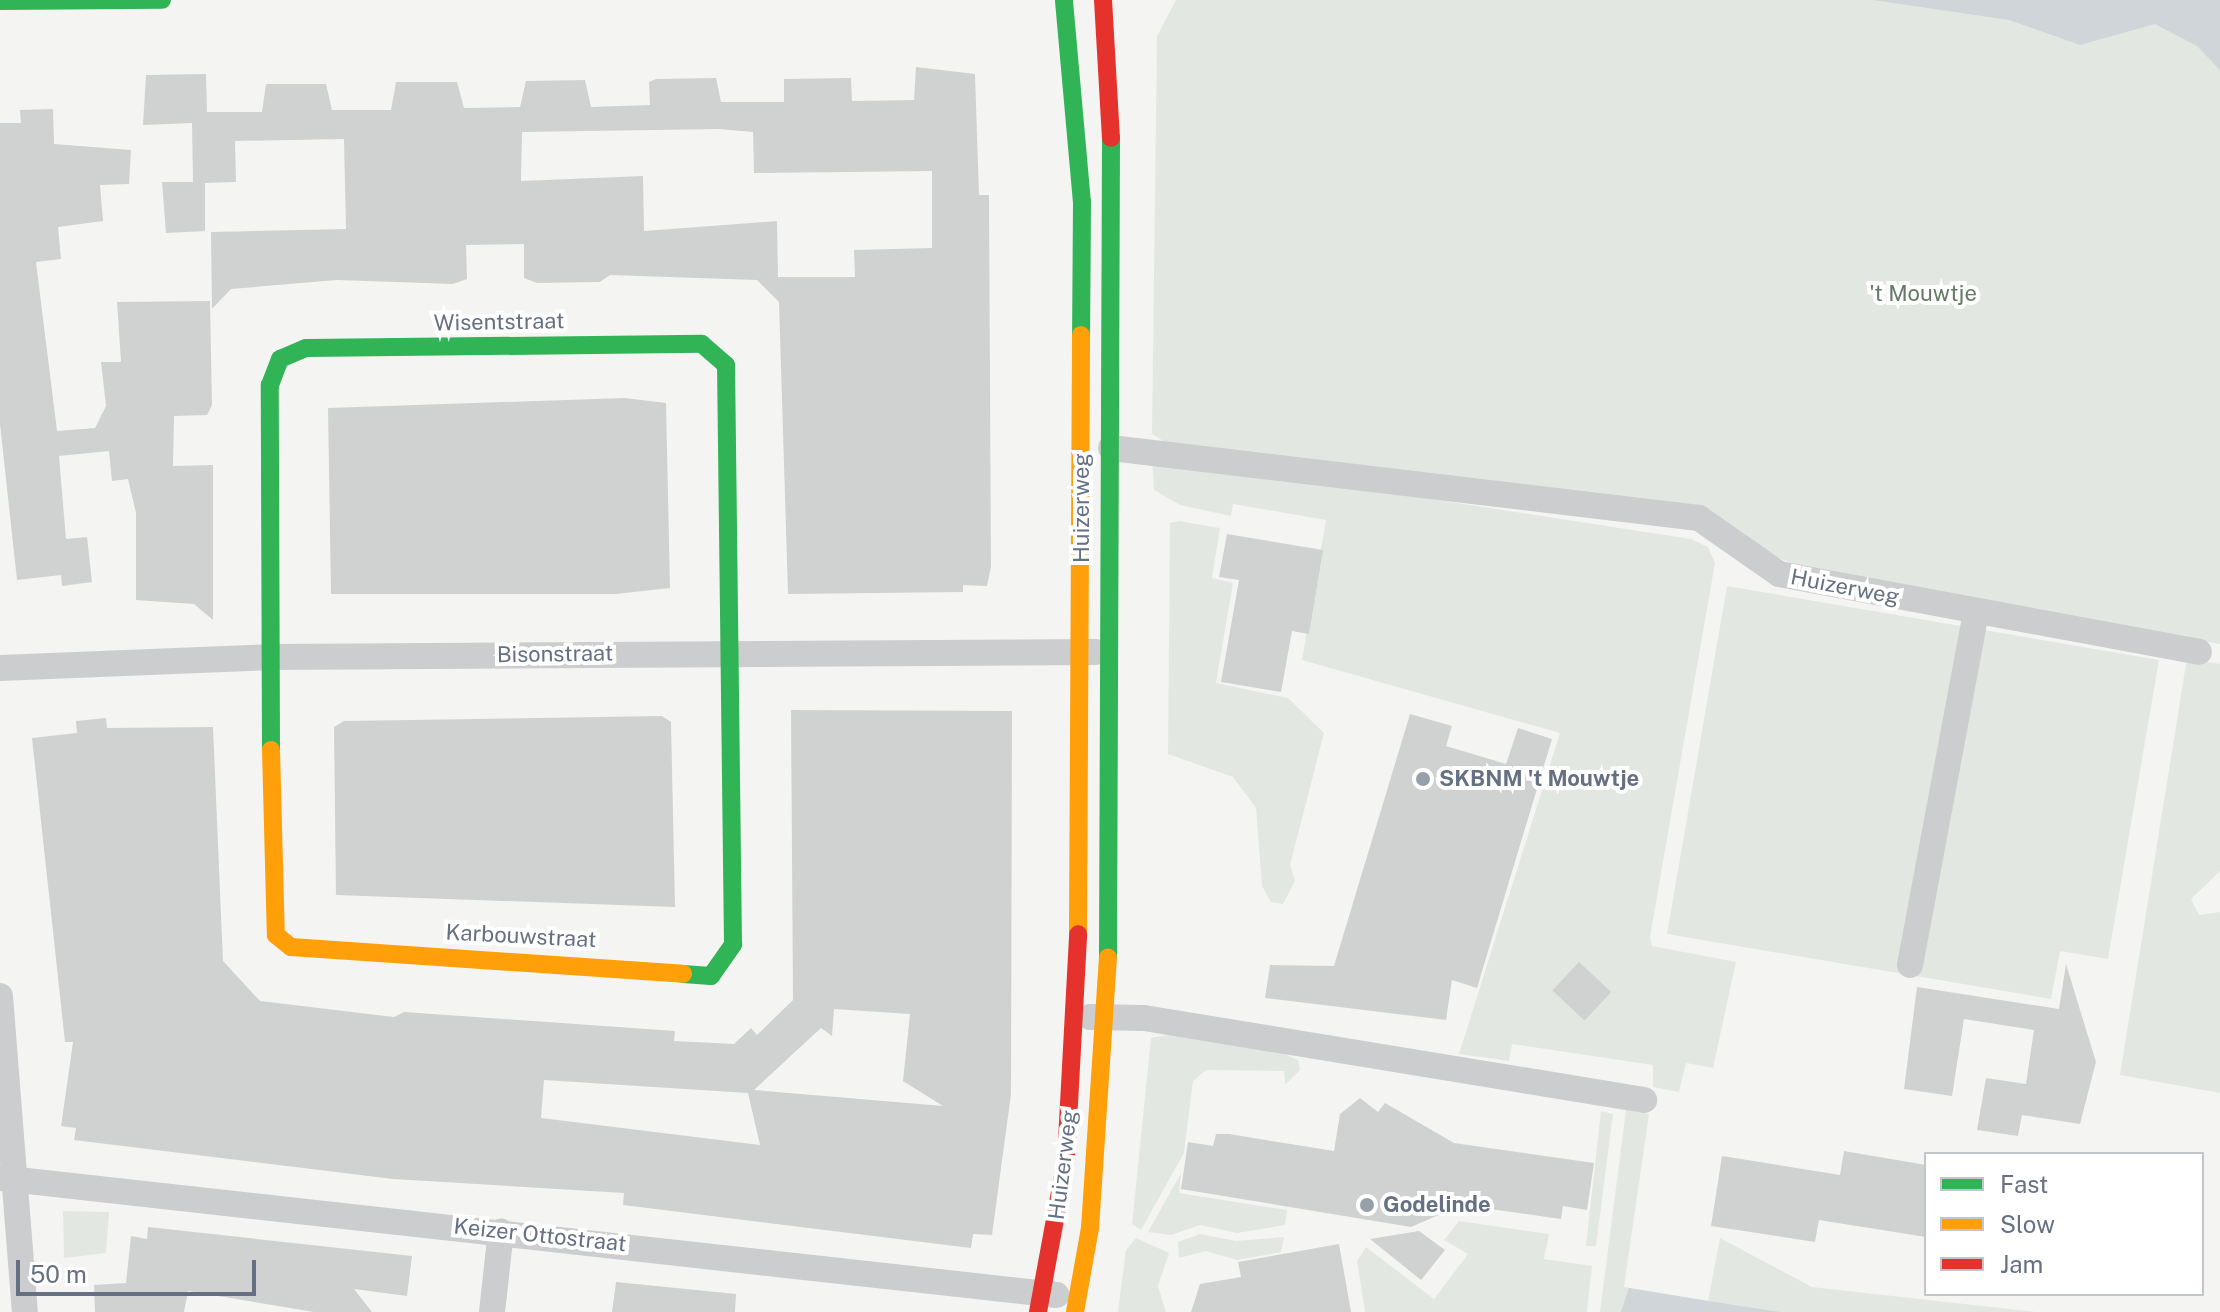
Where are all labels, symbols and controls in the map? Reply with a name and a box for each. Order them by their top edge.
park label: 't Mouwtje [1869,281,1977,307]
street label: Wisentstraat [433,308,565,336]
street label: Huizerweg [1069,453,1095,563]
street label: Huizerweg [1788,564,1902,610]
street label: Bisonstraat [497,640,613,668]
place label: SKBNM 't Mouwtje [1439,766,1639,792]
marker: SKBNM 't Mouwtje [1414,770,1432,788]
street label: Karbouwstraat [445,919,597,953]
street label: Huizerweg [1043,1109,1083,1221]
legend [1924,1152,2204,1296]
text: Fast [2000,1170,2048,1198]
place label: Godelinde [1383,1192,1491,1218]
marker: Godelinde [1358,1196,1376,1214]
text: Slow [2000,1210,2055,1238]
street label: Keizer Ottostraat [452,1213,628,1257]
scale bar [20,1244,260,1294]
text: Jam [2000,1250,2043,1278]
text: 50 m [30,1260,87,1288]

